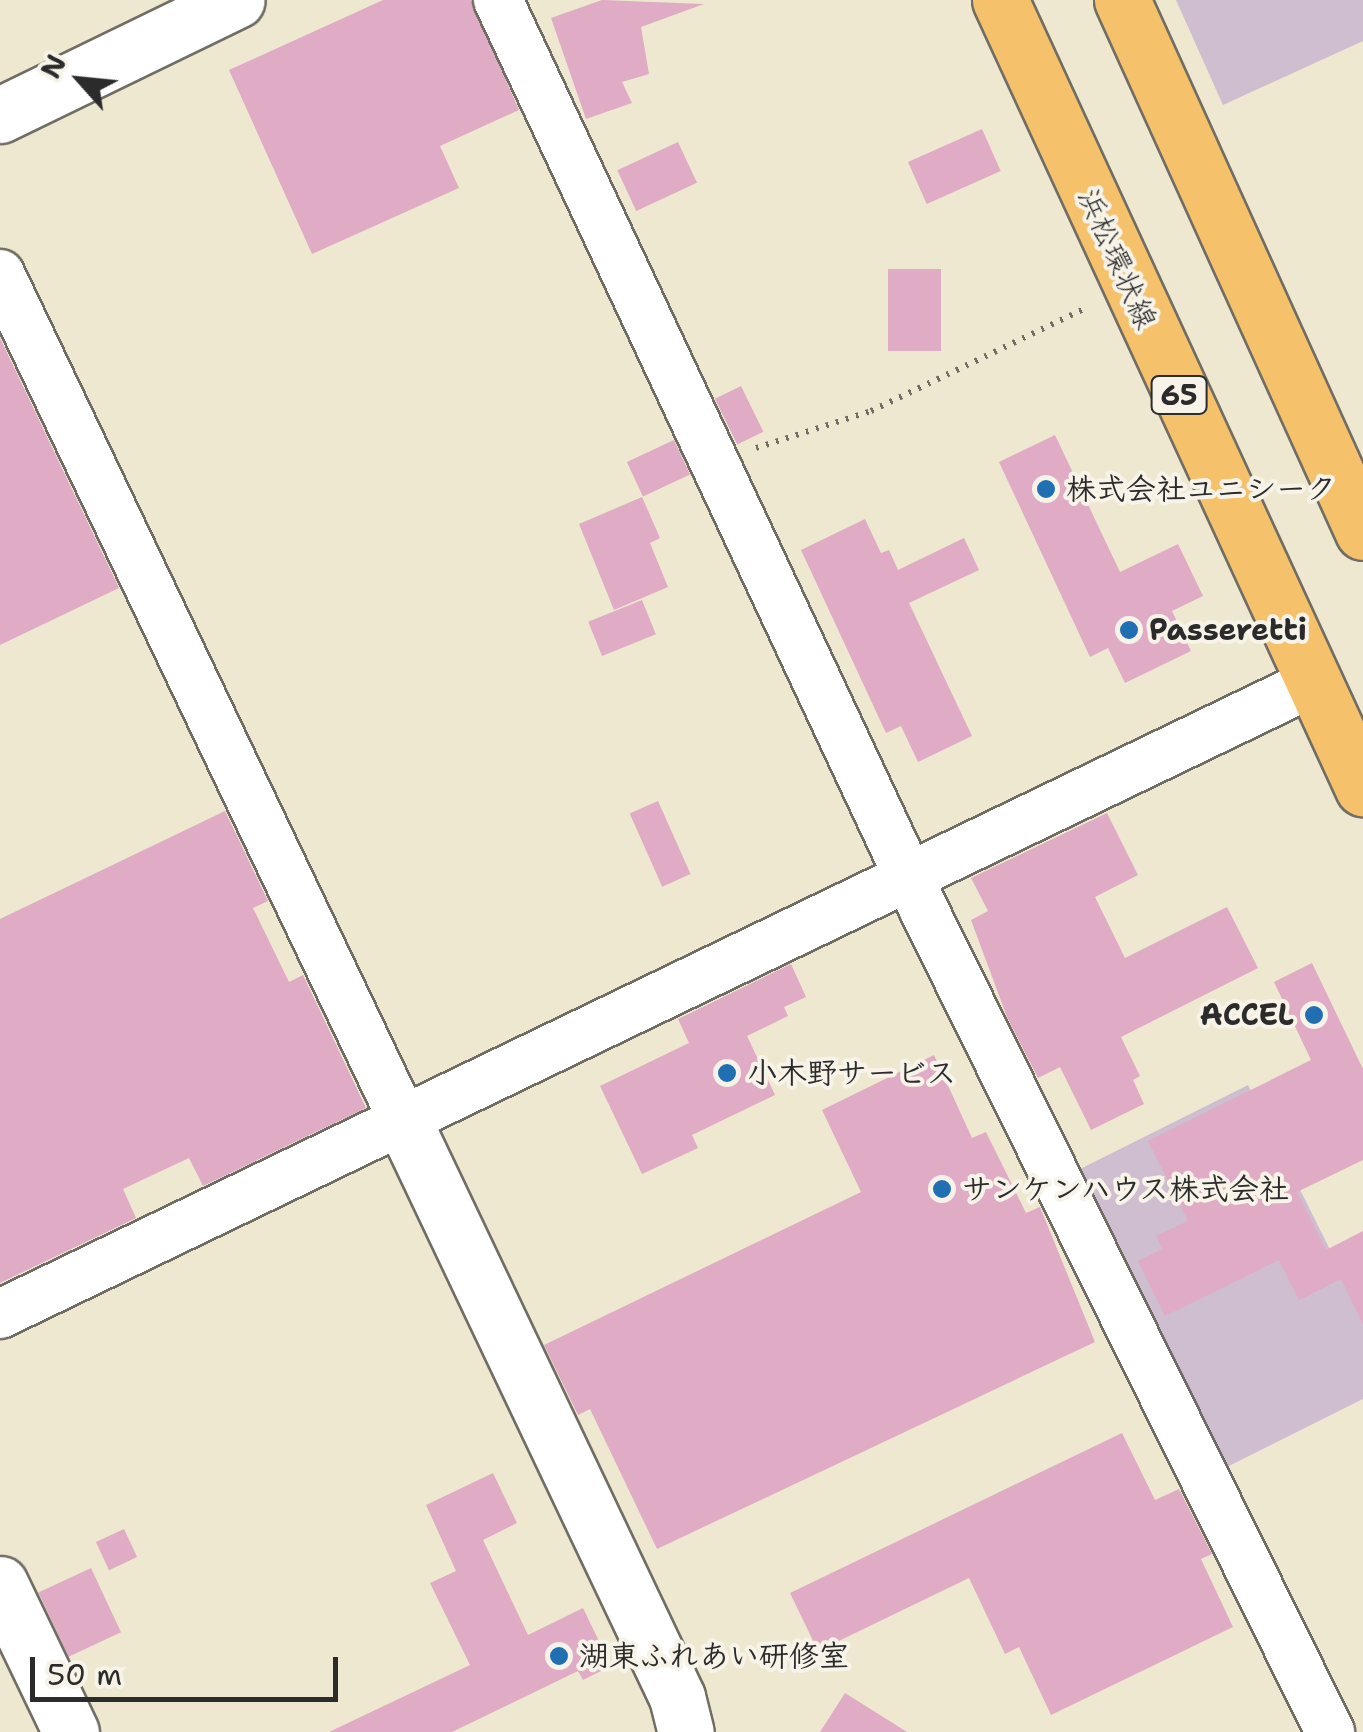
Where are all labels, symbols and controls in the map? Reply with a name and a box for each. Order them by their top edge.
north arrow [30,30,130,130]
text: N [31,48,75,85]
street label: 浜松環状線 [1070,183,1164,335]
road number: 65 [1149,372,1209,418]
place label: 株式会社ユニシーク [1066,471,1336,507]
marker: 株式会社ユニシーク [1035,478,1057,500]
place label: Passeretti [1149,612,1307,648]
marker: Passeretti [1118,619,1140,641]
place label: ACCEL [1200,997,1294,1033]
marker: ACCEL [1303,1004,1325,1026]
place label: 小木野サービス [747,1055,957,1091]
marker: 小木野サービス [716,1062,738,1084]
place label: サンケンハウス株式会社 [962,1171,1292,1207]
marker: サンケンハウス株式会社 [931,1178,953,1200]
scale bar [35,1637,342,1699]
place label: 湖東ふれあい研修室 [579,1638,849,1674]
marker: 湖東ふれあい研修室 [548,1645,570,1667]
text: 50 m [47,1654,122,1695]

